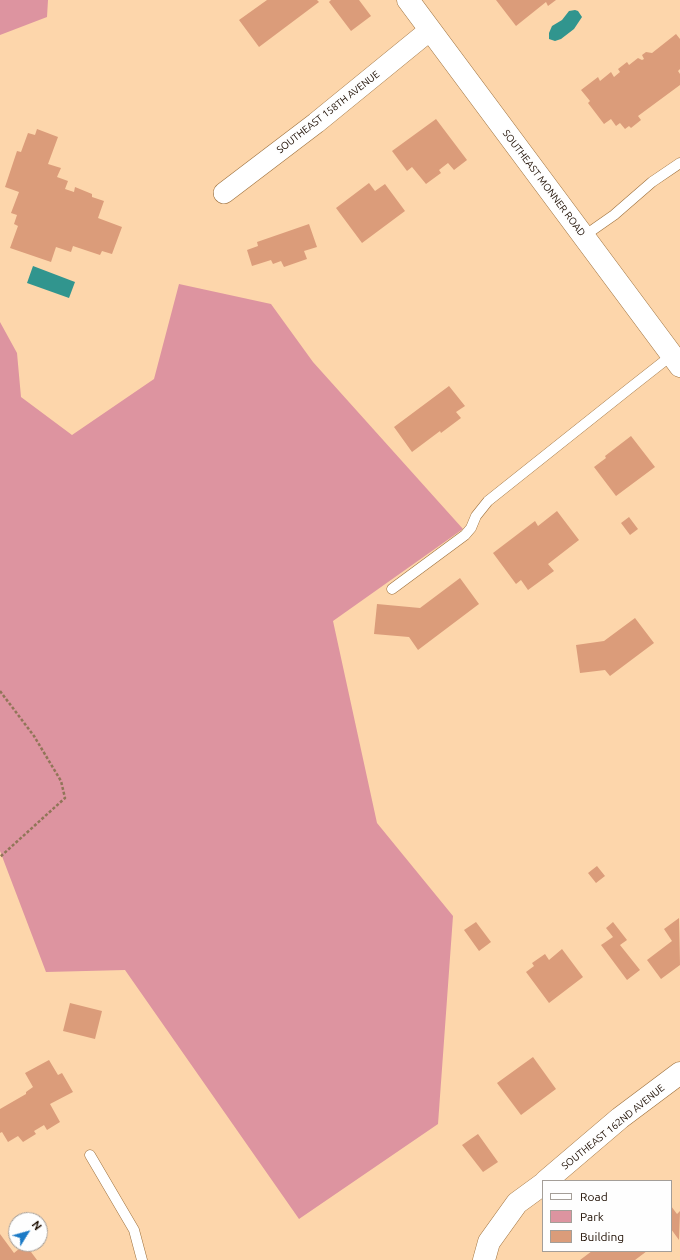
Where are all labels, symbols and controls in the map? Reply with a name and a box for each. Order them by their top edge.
street label: SOUTHEAST 158TH AVENUE [274,68,382,156]
street label: SOUTHEAST MONNER ROAD [500,127,588,239]
street label: SOUTHEAST 162ND AVENUE [559,1082,667,1172]
legend [542,1180,672,1252]
text: Road [580,1190,608,1203]
text: Park [580,1210,604,1223]
north arrow [8,1212,48,1252]
text: N [30,1218,44,1232]
text: Building [580,1230,624,1243]

